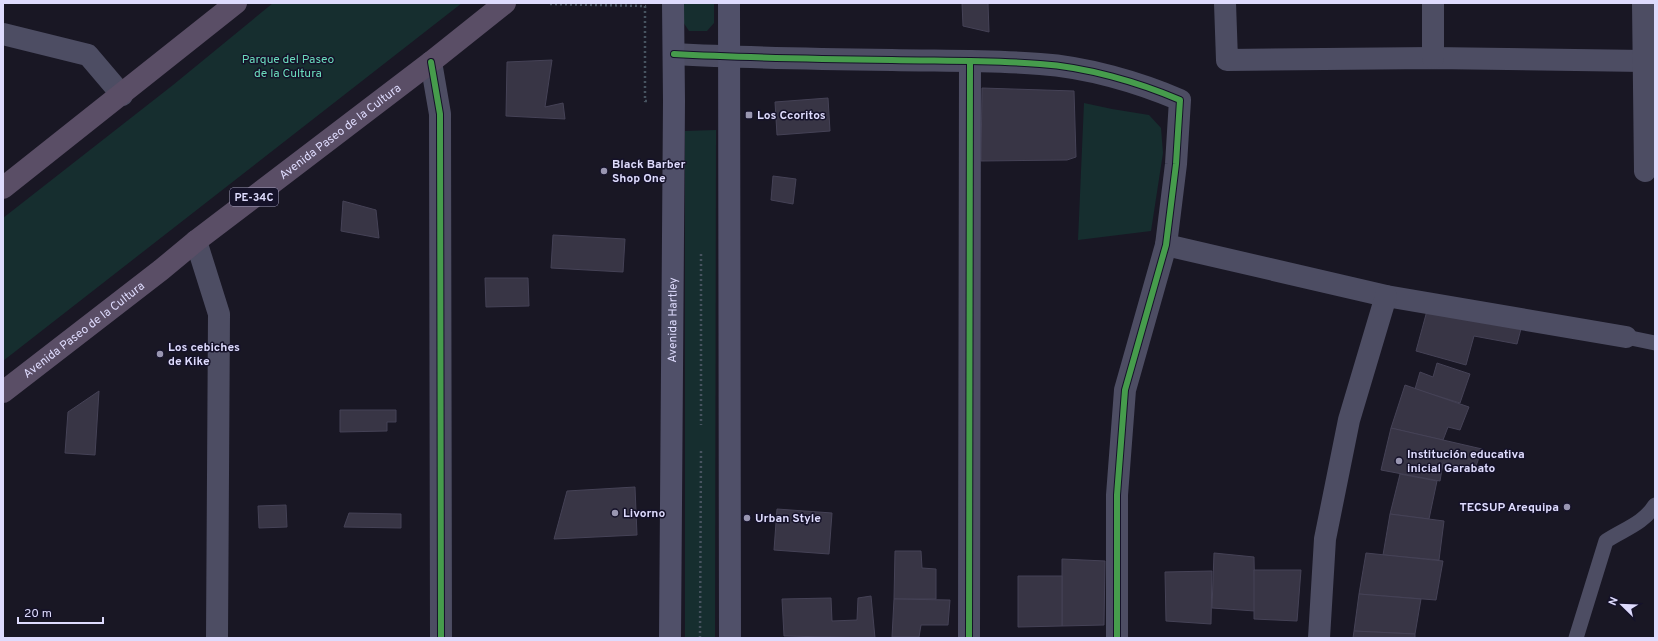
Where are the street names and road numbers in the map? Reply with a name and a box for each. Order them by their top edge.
street label: Avenida Paseo de la Cultura [276,81,405,184]
road number: PE-34C [230,188,278,206]
street label: Avenida Hartley [665,277,682,363]
street label: Avenida Paseo de la Cultura [20,279,148,382]

